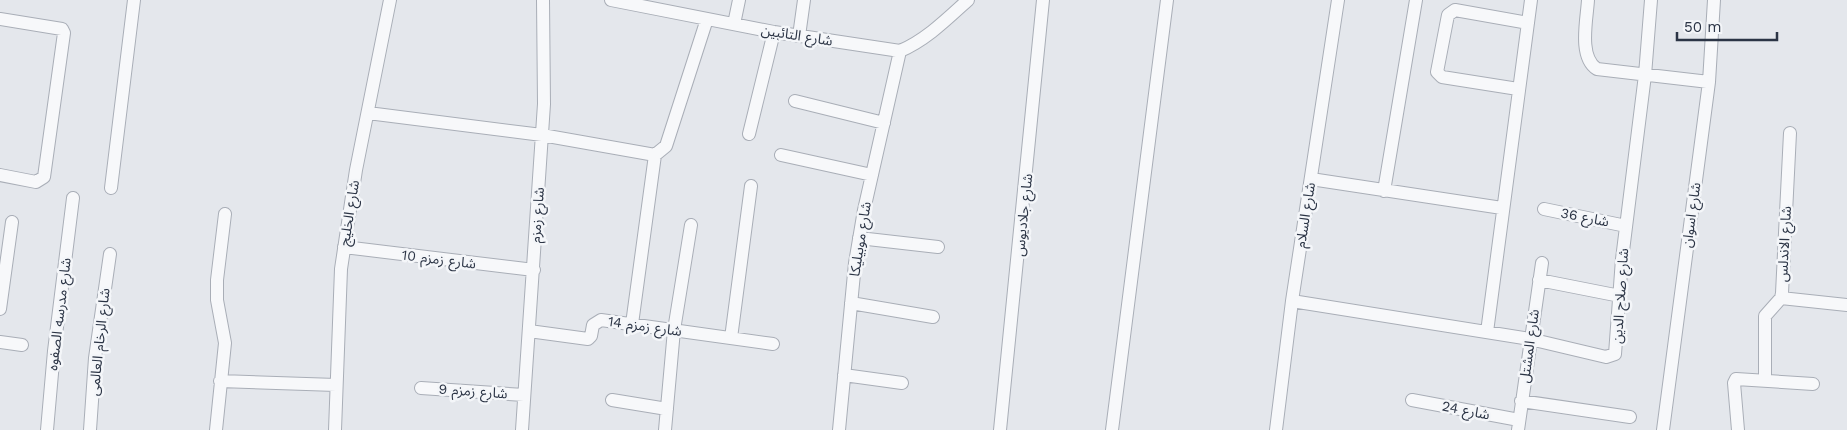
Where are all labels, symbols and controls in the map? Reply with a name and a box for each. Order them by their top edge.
scale bar [1677,10,1777,42]
text: 50 m [1684,18,1721,36]
street label: شارع التائبين [760,21,834,52]
street label: شارع جلاديوس [1011,173,1038,257]
street label: شارع الخليج [336,179,365,248]
street label: شارع السلام [1292,181,1321,249]
street label: شارع اسوان [1678,181,1706,249]
street label: شارع زمزم [527,187,550,244]
street label: شارع موبيليكا [846,200,877,278]
street label: شارع 36 [1559,204,1610,232]
street label: شارع الاندلس [1774,206,1797,283]
street label: شارع زمزم 10 [401,247,477,274]
street label: شارع صلاح الدين [1609,248,1634,344]
street label: شارع مدرسه الصفوه [44,257,77,372]
street label: شارع الرخام العالمى [85,287,116,397]
street label: شارع المشتل [1516,308,1545,384]
street label: شارع زمزم 14 [607,313,683,342]
street label: شارع زمزم 9 [438,381,508,404]
street label: شارع 24 [1440,398,1491,425]

